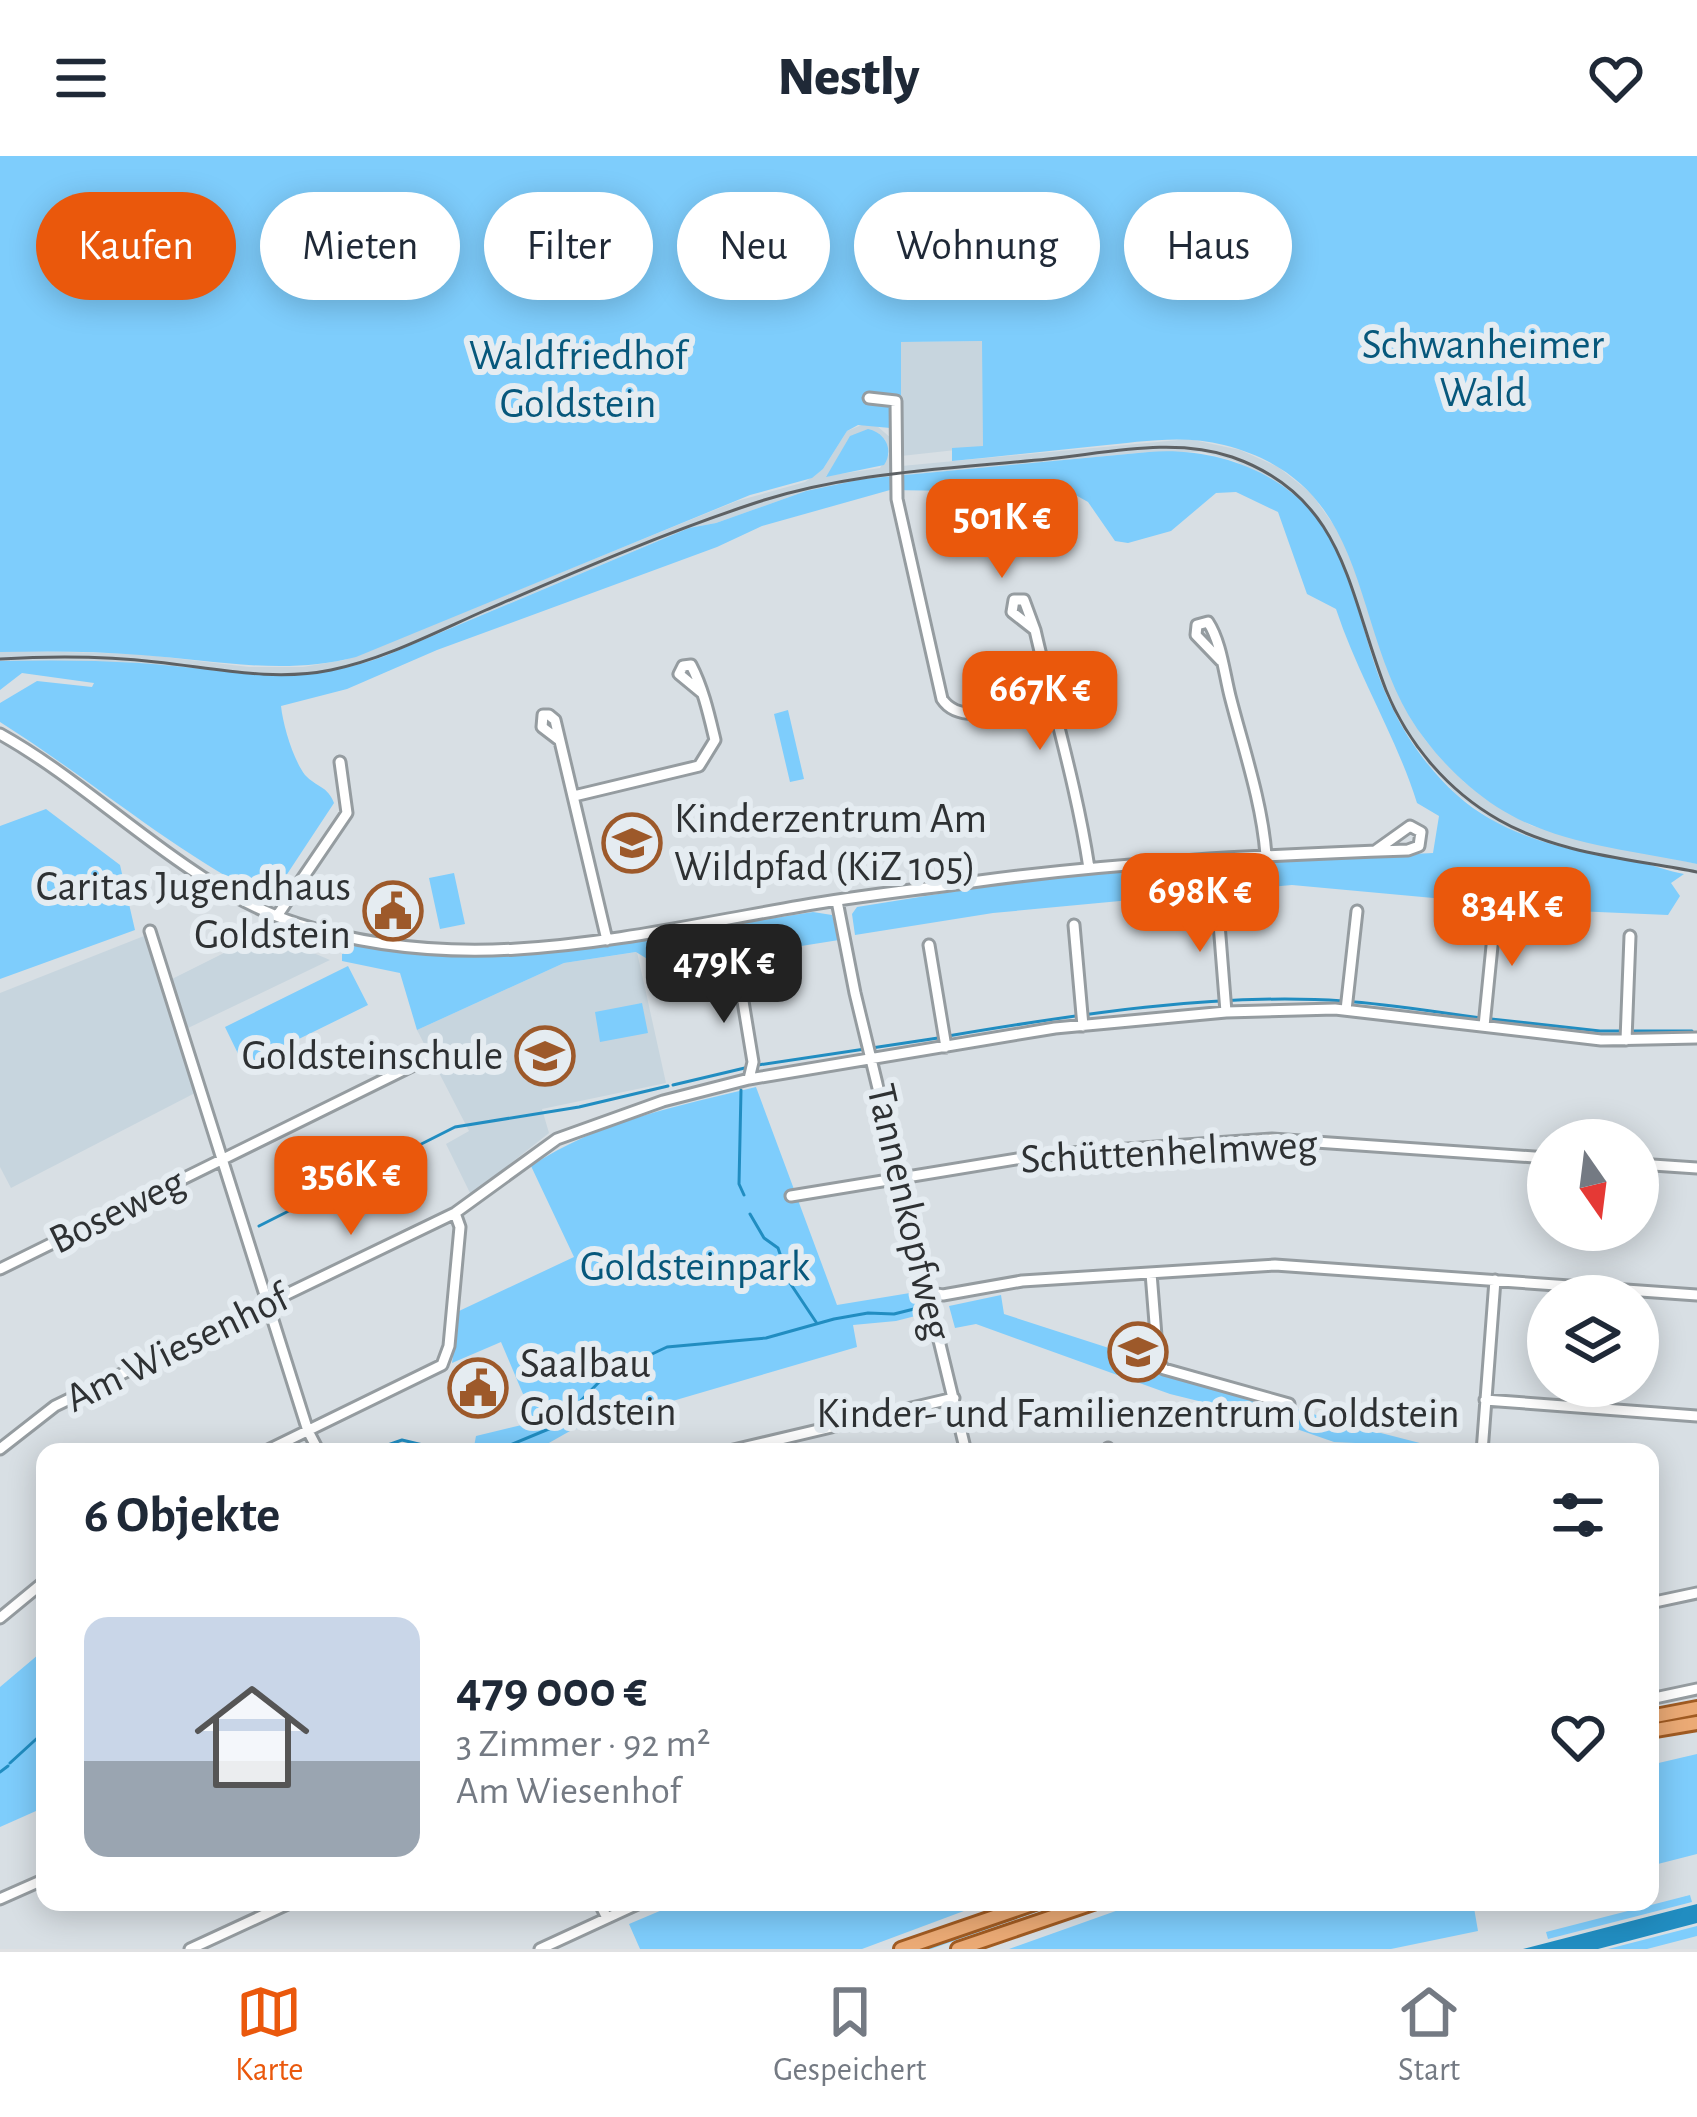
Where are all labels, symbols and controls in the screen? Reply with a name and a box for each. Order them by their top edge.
icon: menu [48,45,114,111]
icon: heart [1583,45,1649,111]
text: Nestly [778,51,919,105]
chip: Kaufen [36,192,236,300]
chip: Mieten [260,192,460,300]
chip: Filter [484,192,653,300]
chip: Neu [677,192,830,300]
chip: Wohnung [854,192,1100,300]
chip: Haus [1124,192,1292,300]
park label: Schwanheimer Wald [1362,324,1605,414]
park label: Waldfriedhof Goldstein [469,335,690,425]
pin: 501K € [904,479,1100,581]
text: 501K € [953,498,1051,537]
pin: 667K € [942,651,1138,753]
text: 667K € [989,670,1091,709]
place label: Kinderzentrum Am Wildpfad (KiZ 105) [674,798,987,888]
school or university icon: Kinderzentrum Am Wildpfad (KiZ 105) [601,812,663,874]
pin: 698K € [1102,853,1298,955]
place label: Caritas Jugendhaus Goldstein [36,866,351,956]
pin: 834K € [1414,867,1610,969]
text: 698K € [1148,872,1252,911]
public building icon: Caritas Jugendhaus Goldstein [362,880,424,942]
text: 834K € [1461,886,1563,925]
pin: 479K € [626,924,822,1026]
text: 479K € [673,943,775,982]
school or university icon: Goldsteinschule [514,1025,576,1087]
place label: Goldsteinschule [242,1035,503,1077]
street label: Tannenkopfweg [859,1080,959,1344]
north arrow [1527,1119,1659,1251]
map controls [1527,1119,1659,1407]
street label: Schüttenhelmweg [1020,1123,1319,1181]
pin: 356K € [253,1136,449,1238]
text: 356K € [301,1155,401,1194]
street label: Boseweg [43,1160,192,1262]
park label: Goldsteinpark [580,1246,810,1288]
street label: Am Wiesenhof [59,1275,297,1420]
button: layers [1527,1275,1659,1407]
school or university icon: Kinder- und Familienzentrum Goldstein [1107,1321,1169,1383]
place label: Saalbau Goldstein [520,1343,677,1433]
public building icon: Saalbau Goldstein [447,1357,509,1419]
place label: Kinder- und Familienzentrum Goldstein [816,1393,1460,1435]
icon: filters [1545,1482,1611,1548]
text: 6 Objekte [84,1490,280,1541]
icon: home [180,1665,324,1809]
text: 479 000 € [456,1665,647,1716]
icon: heart [1545,1704,1611,1770]
text: 3 Zimmer · 92 m² [456,1725,710,1764]
text: Am Wiesenhof [456,1772,681,1811]
tab: Karte [235,1979,304,2091]
tab: Gespeichert [773,1979,926,2091]
tab: Start [1396,1979,1462,2091]

